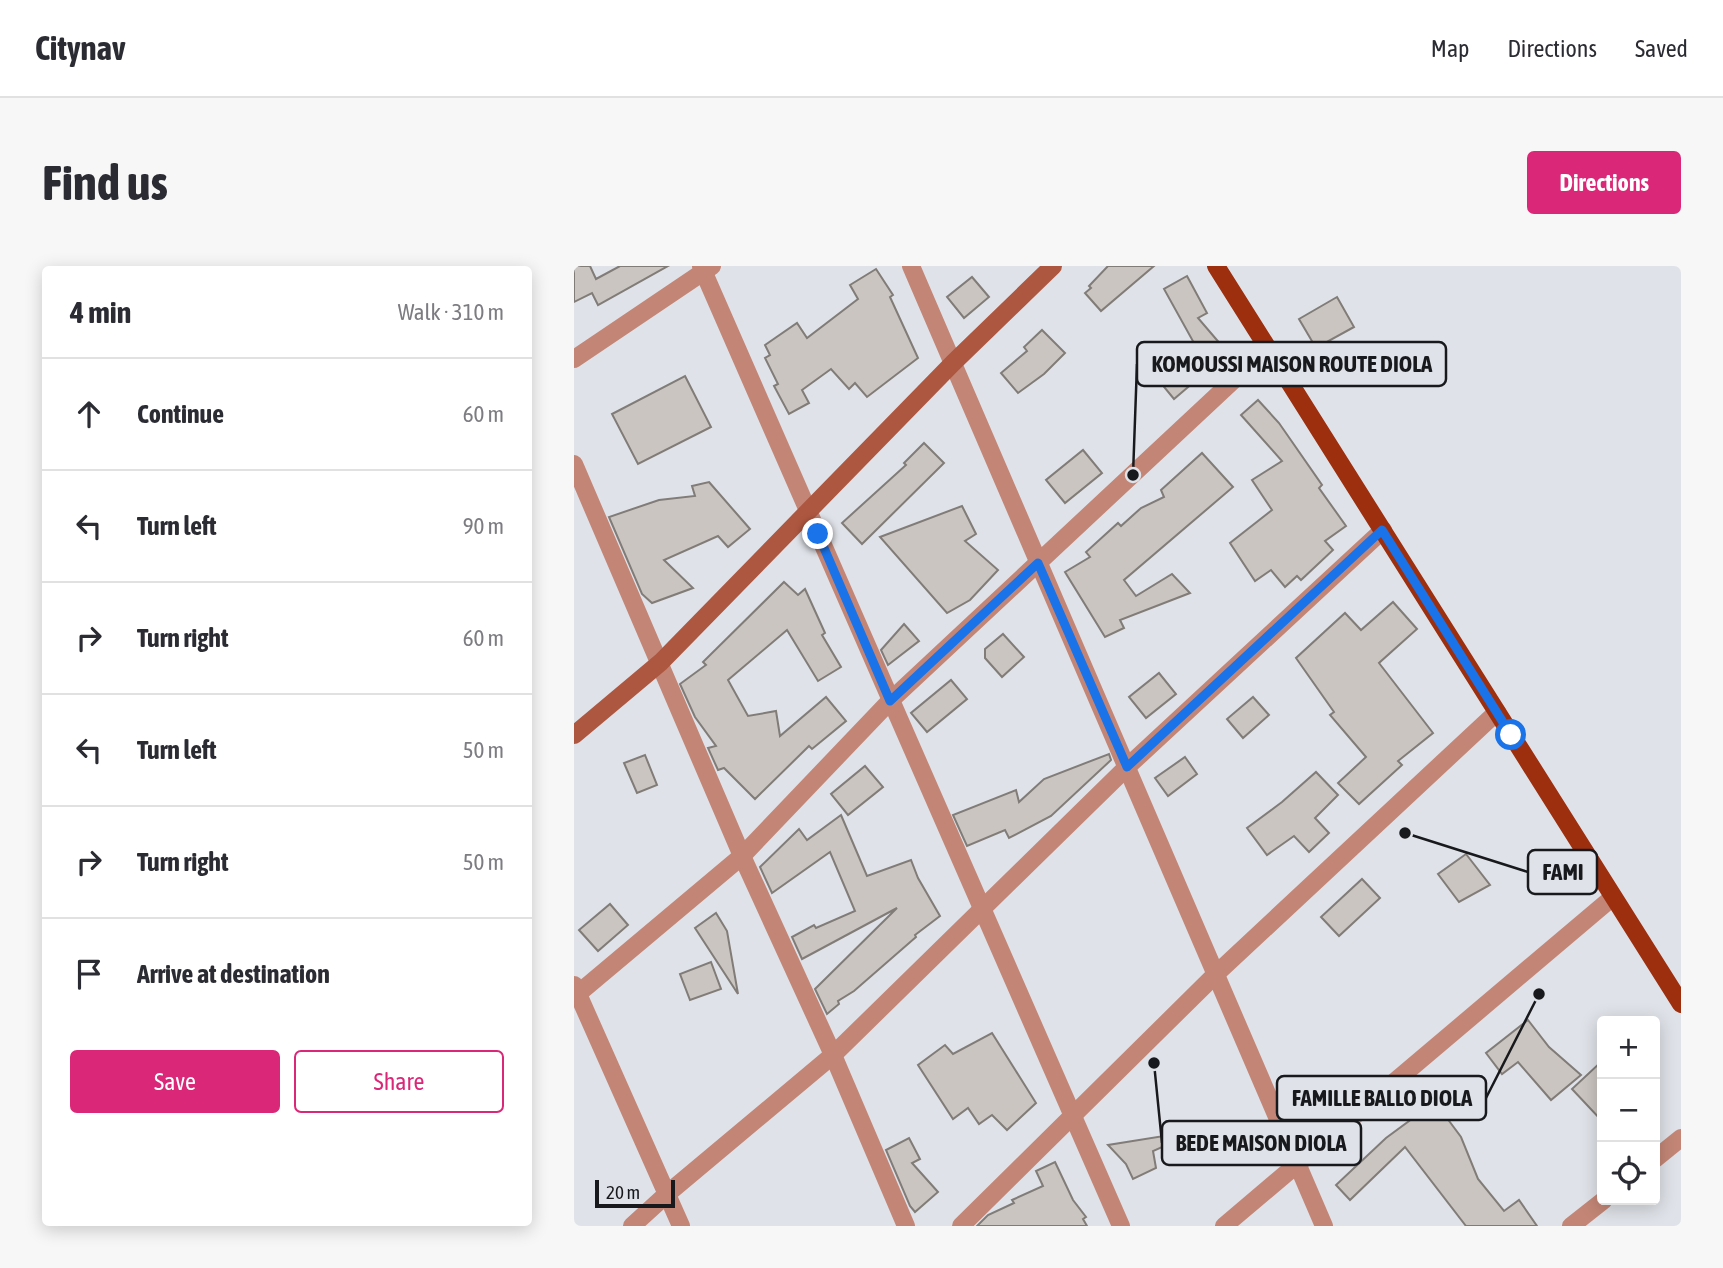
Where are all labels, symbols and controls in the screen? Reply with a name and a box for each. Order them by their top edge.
text: Citynav [35,29,126,67]
text: Map [1431,35,1469,62]
text: Directions [1507,35,1597,62]
text: Saved [1635,35,1688,62]
button: Directions [1527,151,1681,214]
text: Find us [42,154,168,210]
text: 4 min [70,295,131,329]
text: Walk · 310 m [398,299,504,325]
callout: KOMOUSSI MAISON ROUTE DIOLA [1137,342,1446,386]
text: KOMOUSSI MAISON ROUTE DIOLA [1152,351,1433,377]
icon: ahead [70,395,108,433]
text: Continue [137,399,224,429]
text: 60 m [463,401,504,427]
icon: left [70,507,108,545]
text: Turn left [137,511,217,541]
text: 90 m [463,513,504,539]
route end [802,518,833,549]
icon: right [70,619,108,657]
text: Turn right [137,623,228,653]
text: 60 m [463,625,504,651]
route start [1495,719,1526,750]
icon: left [70,731,108,769]
text: Turn left [137,735,217,765]
text: 50 m [463,737,504,763]
icon: right [70,843,108,881]
text: Turn right [137,847,228,877]
text: 50 m [463,849,504,875]
callout: FAMI [1528,850,1597,894]
text: FAMI [1542,859,1584,885]
icon: arrive [70,955,108,993]
text: Arrive at destination [137,959,330,989]
map controls [1597,1016,1660,1205]
button: + [1597,1016,1660,1079]
button: Save [70,1050,280,1113]
button: Share [294,1050,504,1113]
callout: FAMILLE BALLO DIOLA [1277,1076,1486,1120]
button: − [1597,1079,1660,1142]
text: FAMILLE BALLO DIOLA [1292,1085,1473,1111]
callout: BEDE MAISON DIOLA [1162,1121,1361,1165]
text: BEDE MAISON DIOLA [1175,1130,1347,1156]
button: locate [1597,1142,1660,1205]
scale bar [595,1177,676,1209]
text: 20 m [606,1181,640,1203]

